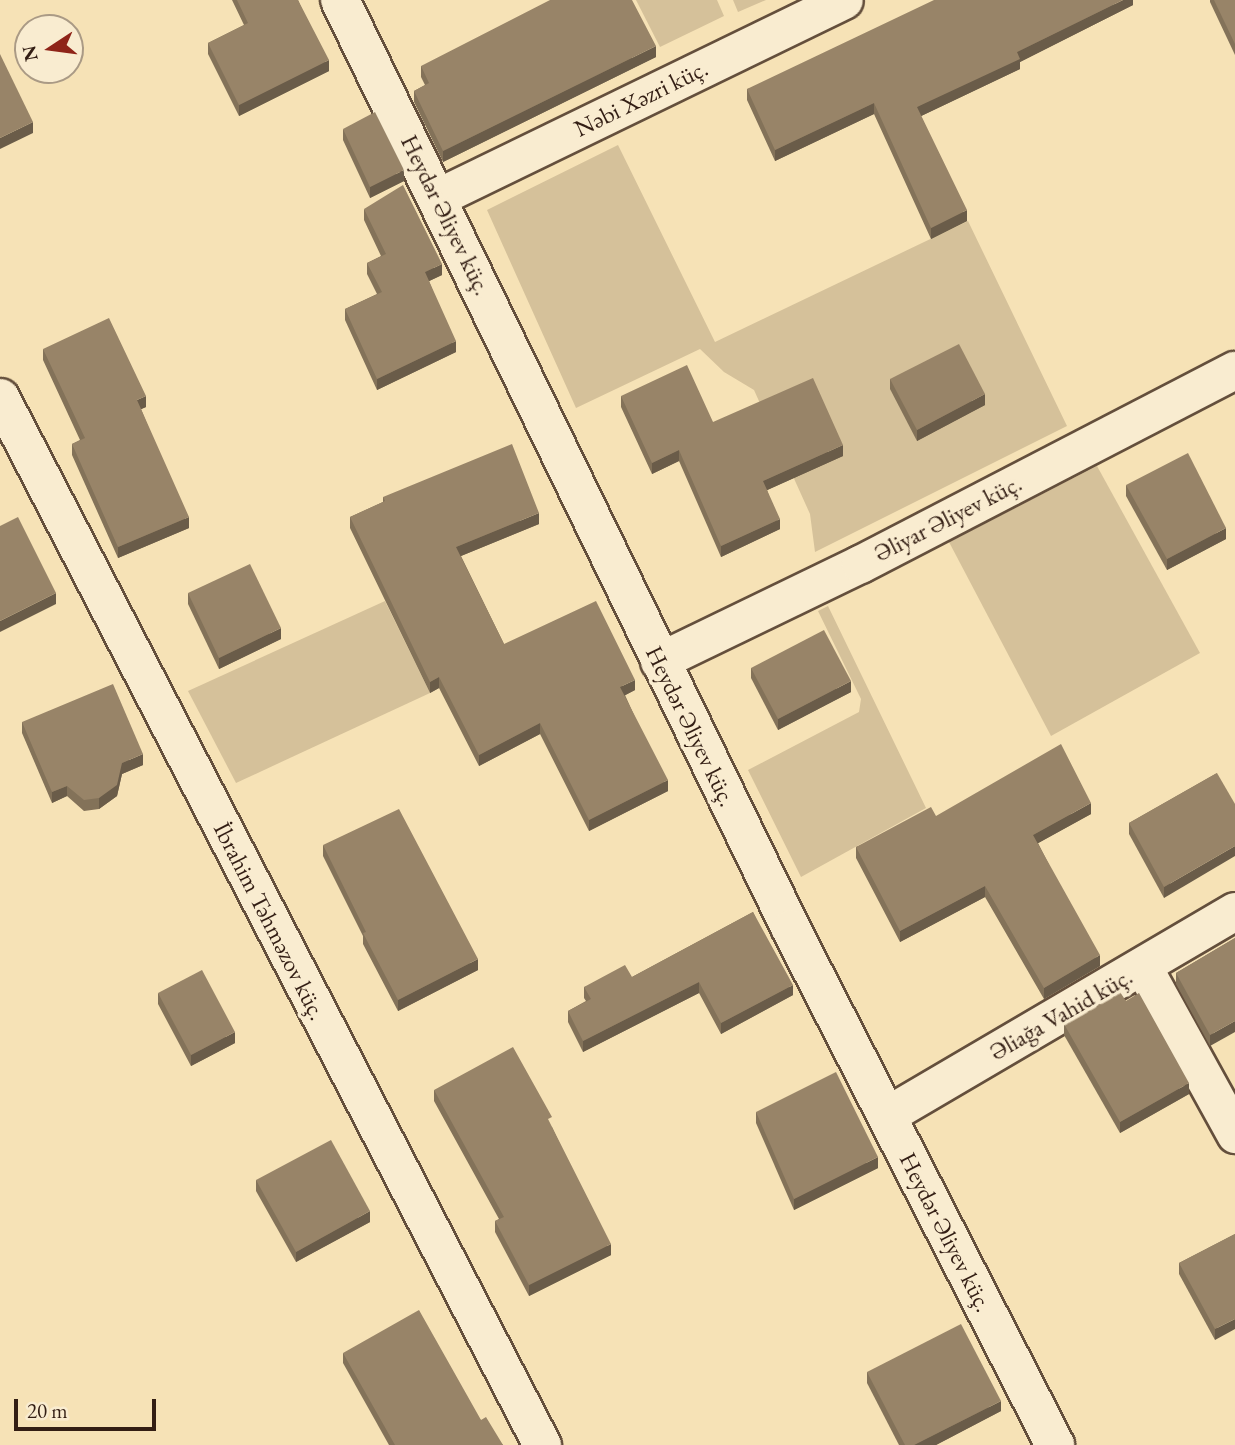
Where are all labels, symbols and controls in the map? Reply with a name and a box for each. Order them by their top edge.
north arrow [14,14,84,84]
text: N [16,43,44,64]
street label: Nəbi Xəzri küç. [569,53,713,143]
street label: Heydər Əliyev küç. [395,130,497,300]
street label: Əliyar Əliyev küç. [870,469,1026,567]
street label: Heydər Əliyev küç. [640,641,742,811]
street label: İbrahim Təhməzov küç. [208,817,332,1025]
street label: Əliağa Vahid küç. [985,962,1137,1066]
street label: Heydər Əliyev küç. [893,1148,999,1316]
scale bar [18,1386,159,1430]
text: 20 m [27,1397,68,1424]

